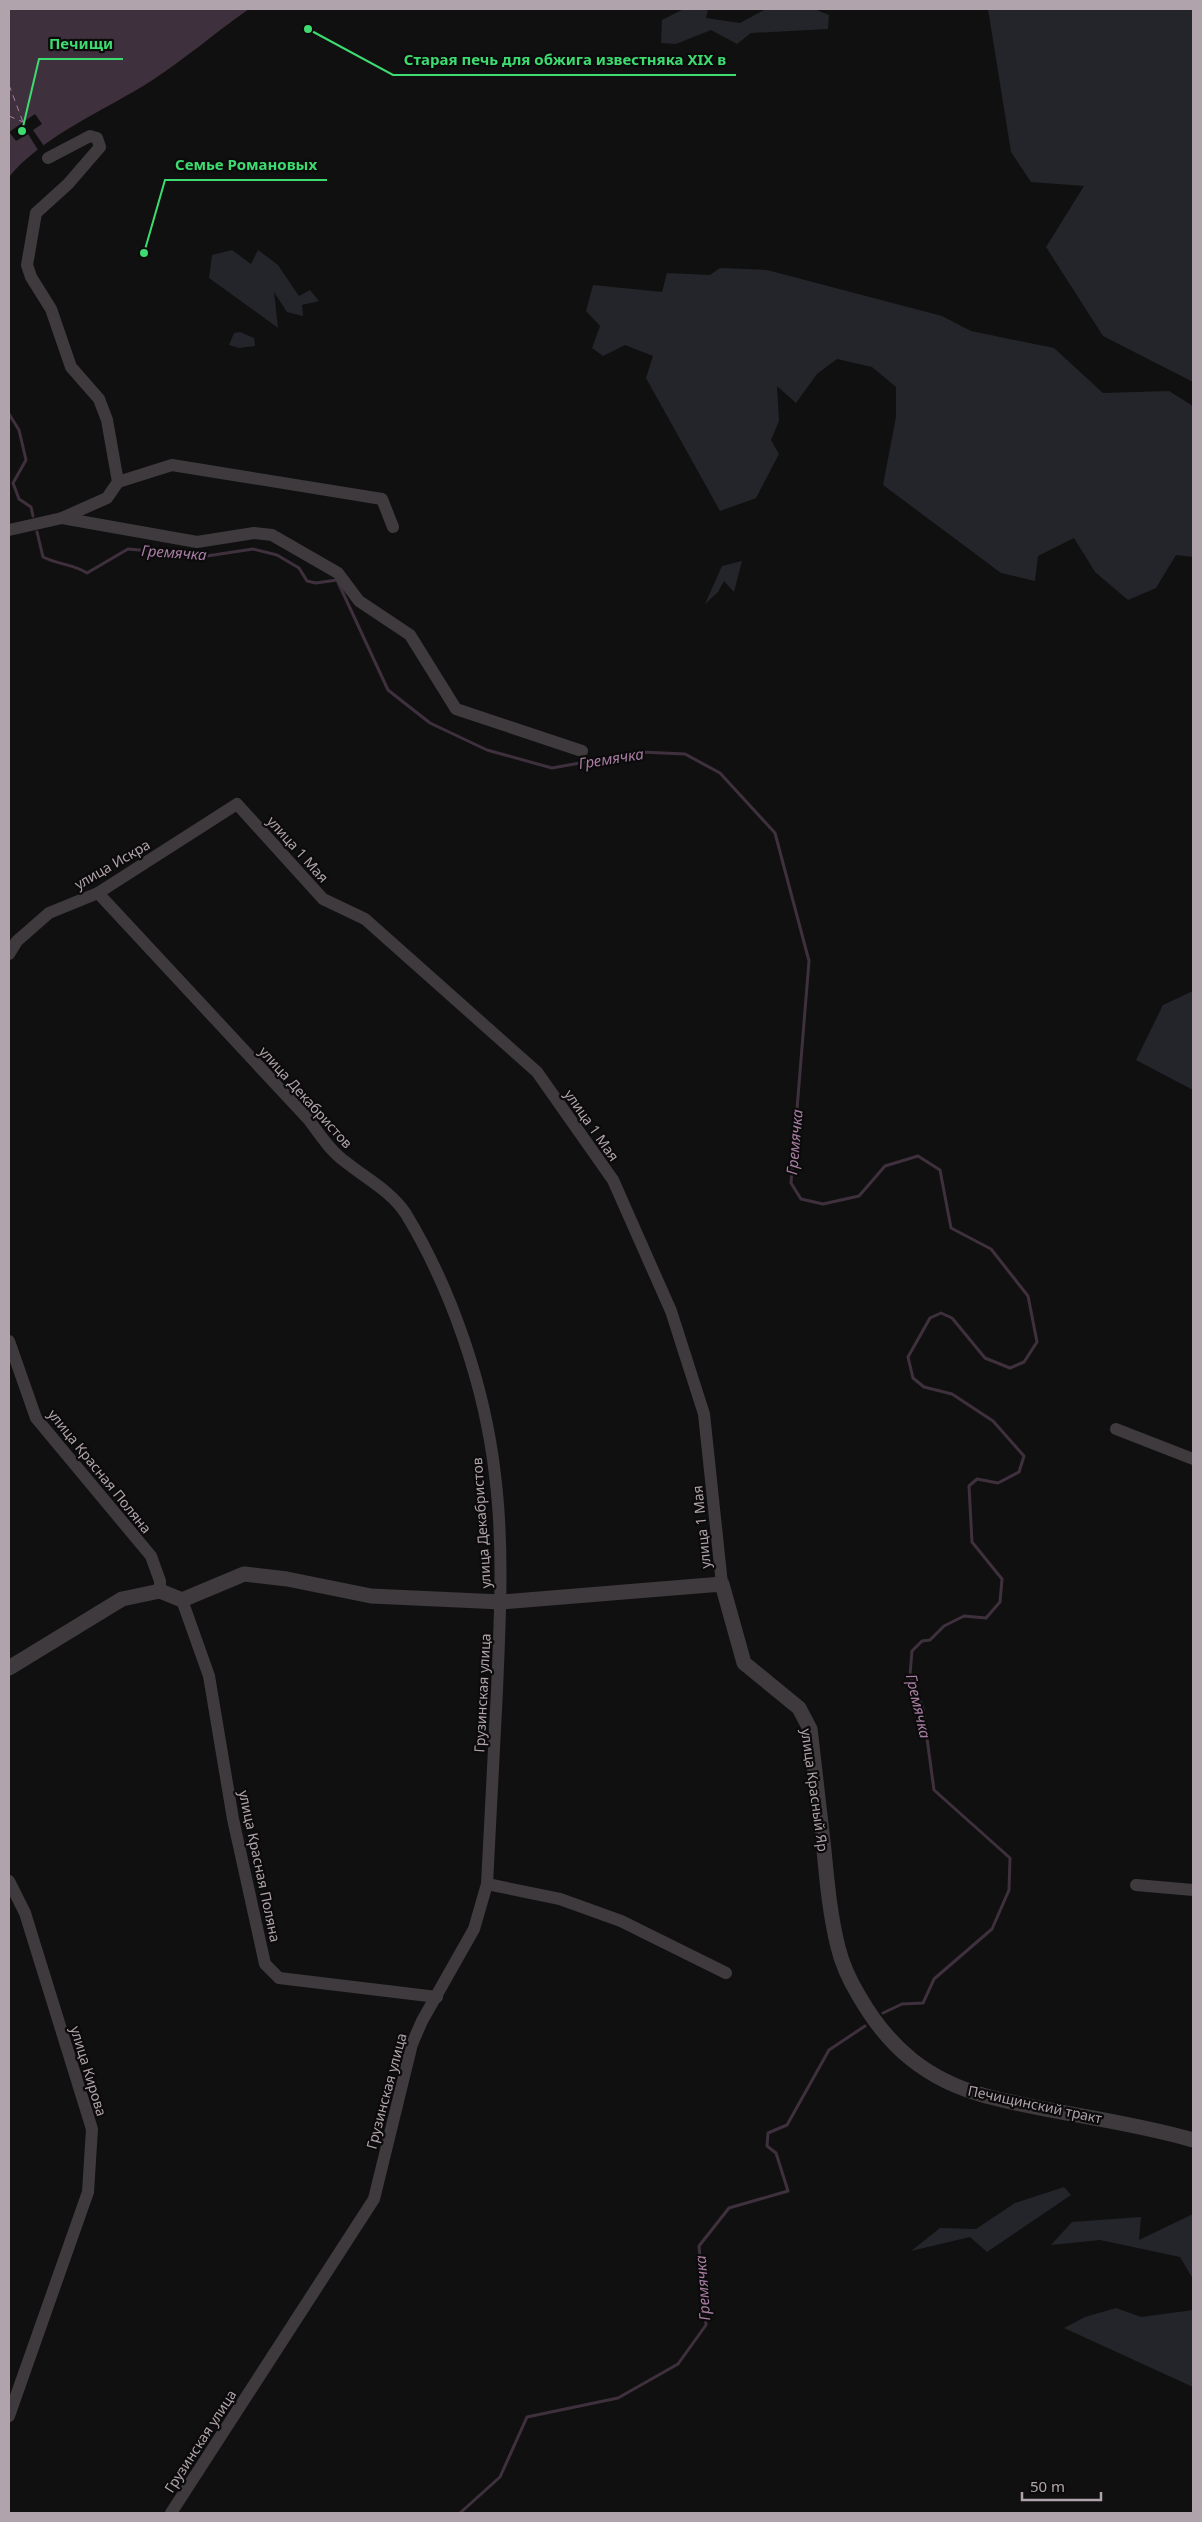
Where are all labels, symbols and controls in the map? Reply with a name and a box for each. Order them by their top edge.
callout: Печищи [39,29,123,59]
text: Печищи [49,33,113,53]
callout: Старая печь для обжига известняка XIX в [393,45,736,75]
text: Старая печь для обжига известняка XIX в [404,49,726,69]
callout: Семье Романовых [165,150,327,180]
text: Семье Романовых [175,154,317,174]
water label: Гремячка [141,540,208,564]
water label: Гремячка [577,743,645,773]
street label: улица 1 Мая [263,812,333,886]
street label: улица Искра [71,835,153,893]
street label: улица Декабристов [255,1042,357,1152]
street label: улица 1 Мая [560,1085,624,1165]
water label: Гремячка [781,1108,807,1175]
street label: улица Красная Поляна [44,1405,156,1537]
street label: улица Декабристов [467,1457,495,1589]
street label: улица 1 Мая [687,1484,715,1570]
street label: Грузинская улица [469,1633,495,1753]
water label: Гремячка [902,1672,936,1741]
street label: улица Красный Яр [797,1727,833,1853]
street label: улица Красная Поляна [235,1788,285,1944]
street label: улица Кирова [66,2024,112,2118]
street label: Грузинская улица [361,2031,411,2151]
street label: Печищинский тракт [966,2080,1104,2128]
water label: Гремячка [690,2254,714,2321]
street label: Грузинская улица [160,2386,240,2496]
scale bar [1022,2470,1101,2502]
text: 50 m [1030,2476,1065,2496]

